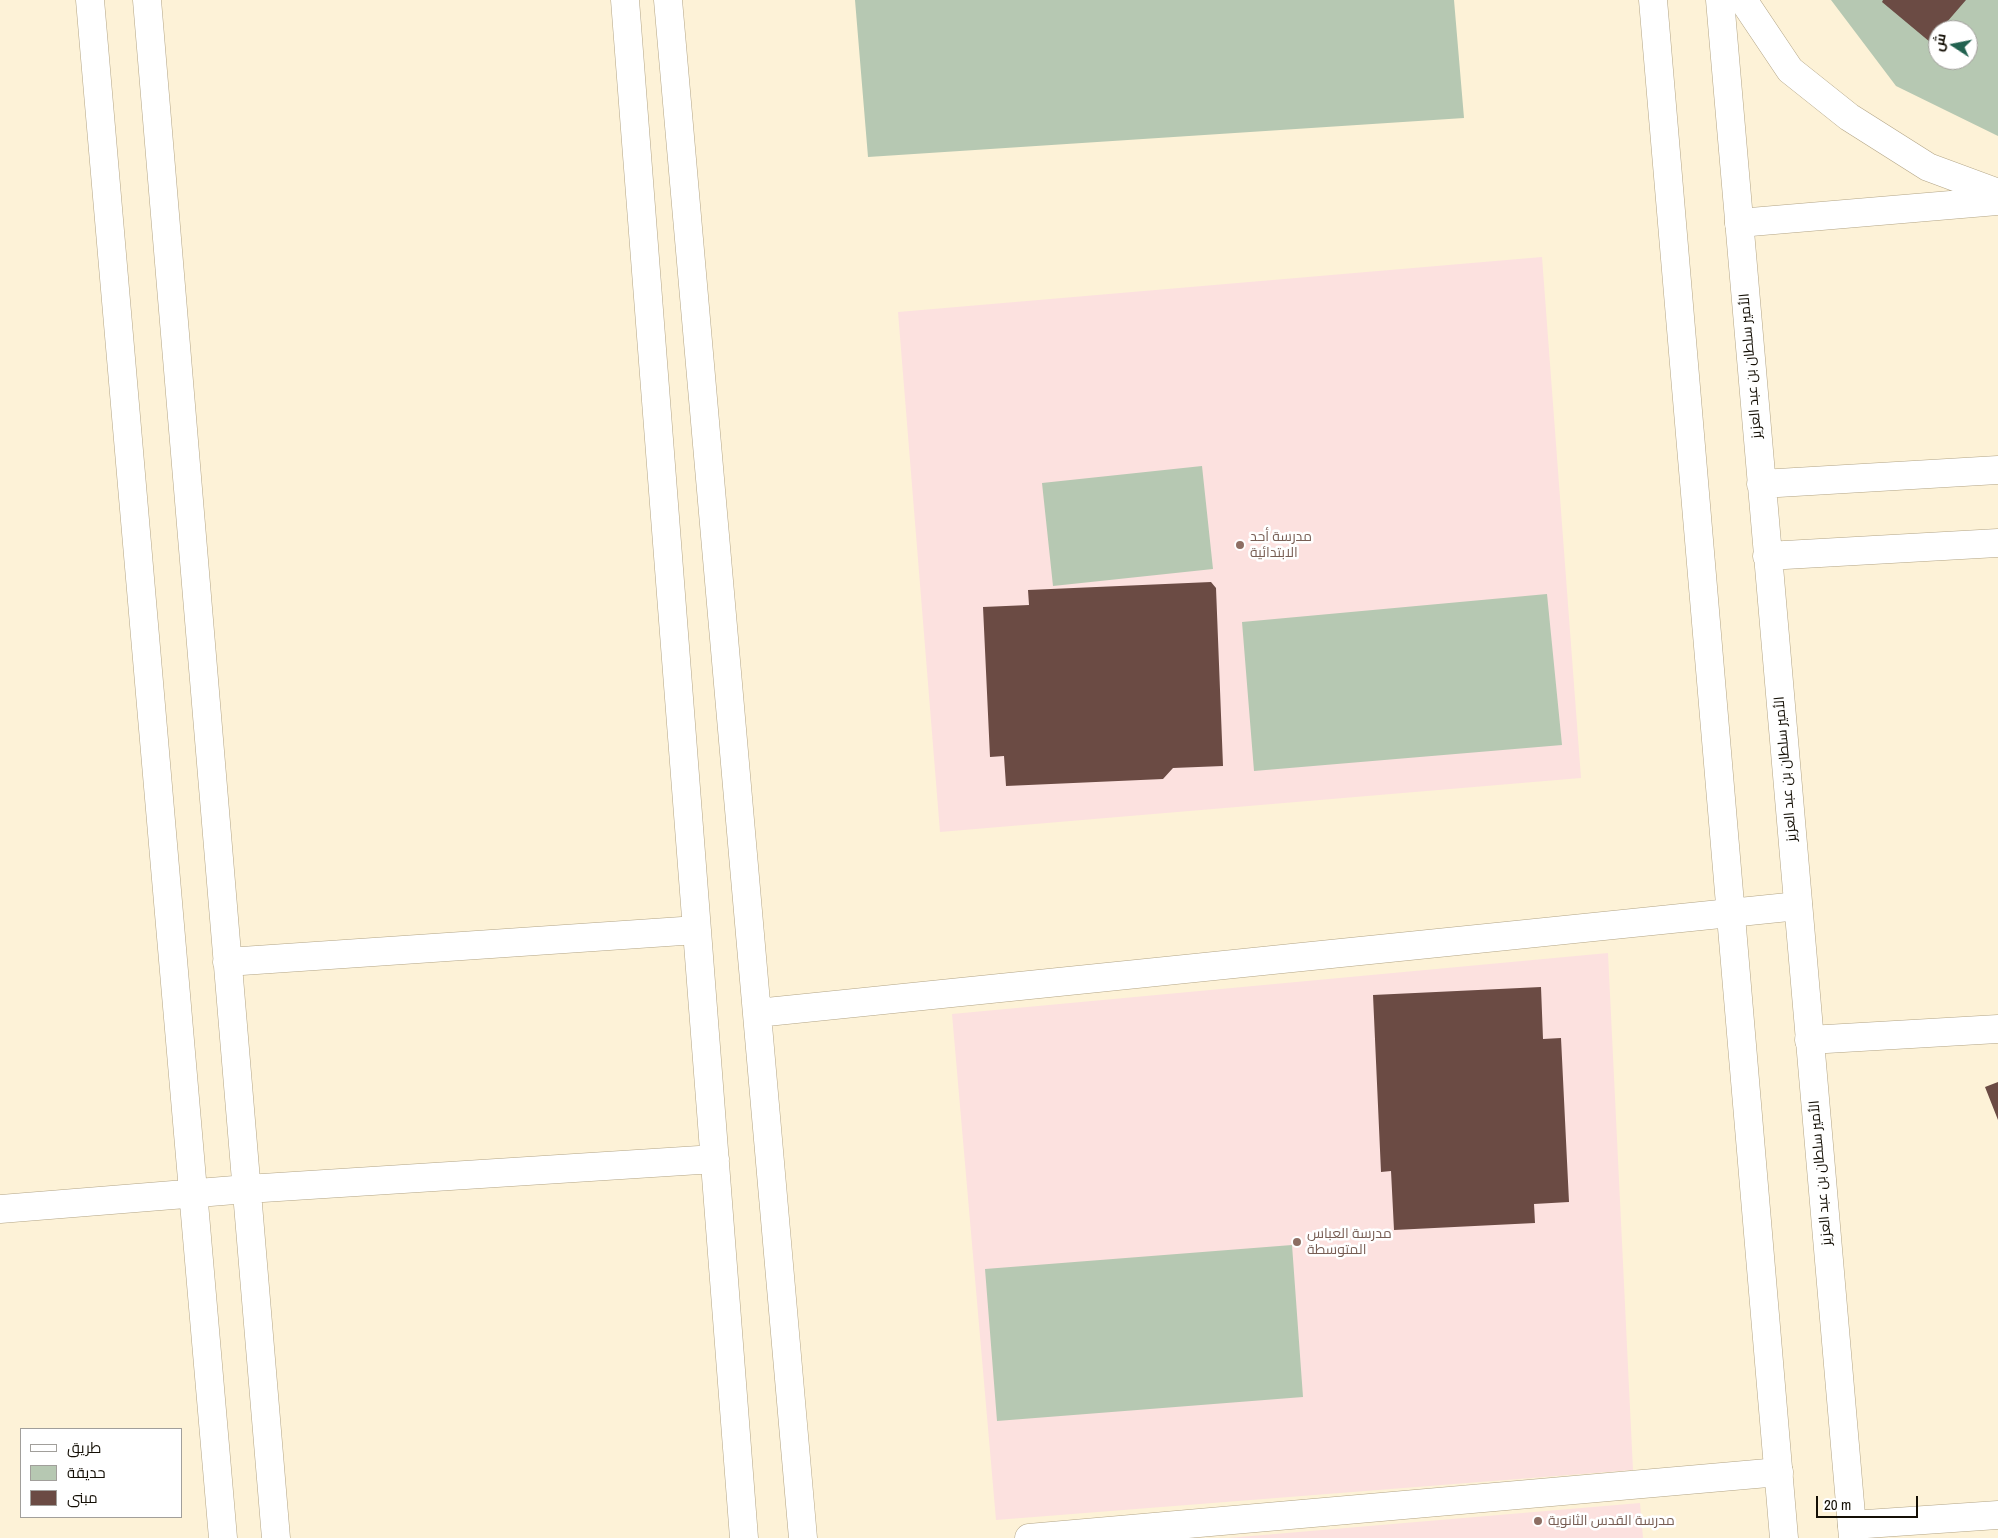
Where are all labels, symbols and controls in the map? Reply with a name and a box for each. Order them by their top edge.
north arrow [1928,20,1978,70]
text: ش [1929,32,1950,53]
street label: الأمير سلطان بن عبد العزيز [1736,293,1766,439]
place label: مدرسة أحد الابتدائية [1250,529,1312,562]
marker: مدرسة أحد الابتدائية [1234,539,1246,551]
street label: الأمير سلطان بن عبد العزيز [1771,696,1801,842]
street label: الأمير سلطان بن عبد العزيز [1806,1100,1836,1246]
place label: مدرسة العباس المتوسطة [1307,1226,1392,1258]
marker: مدرسة العباس المتوسطة [1291,1236,1303,1248]
legend [20,1428,182,1518]
text: طريق [67,1437,101,1458]
text: حديقة [67,1462,106,1483]
scale bar [1818,1486,1920,1518]
text: مبنى [67,1487,98,1508]
text: 20 m [1824,1494,1851,1515]
place label: مدرسة القدس الثانوية [1548,1513,1675,1529]
marker: مدرسة القدس الثانوية [1532,1515,1544,1527]

